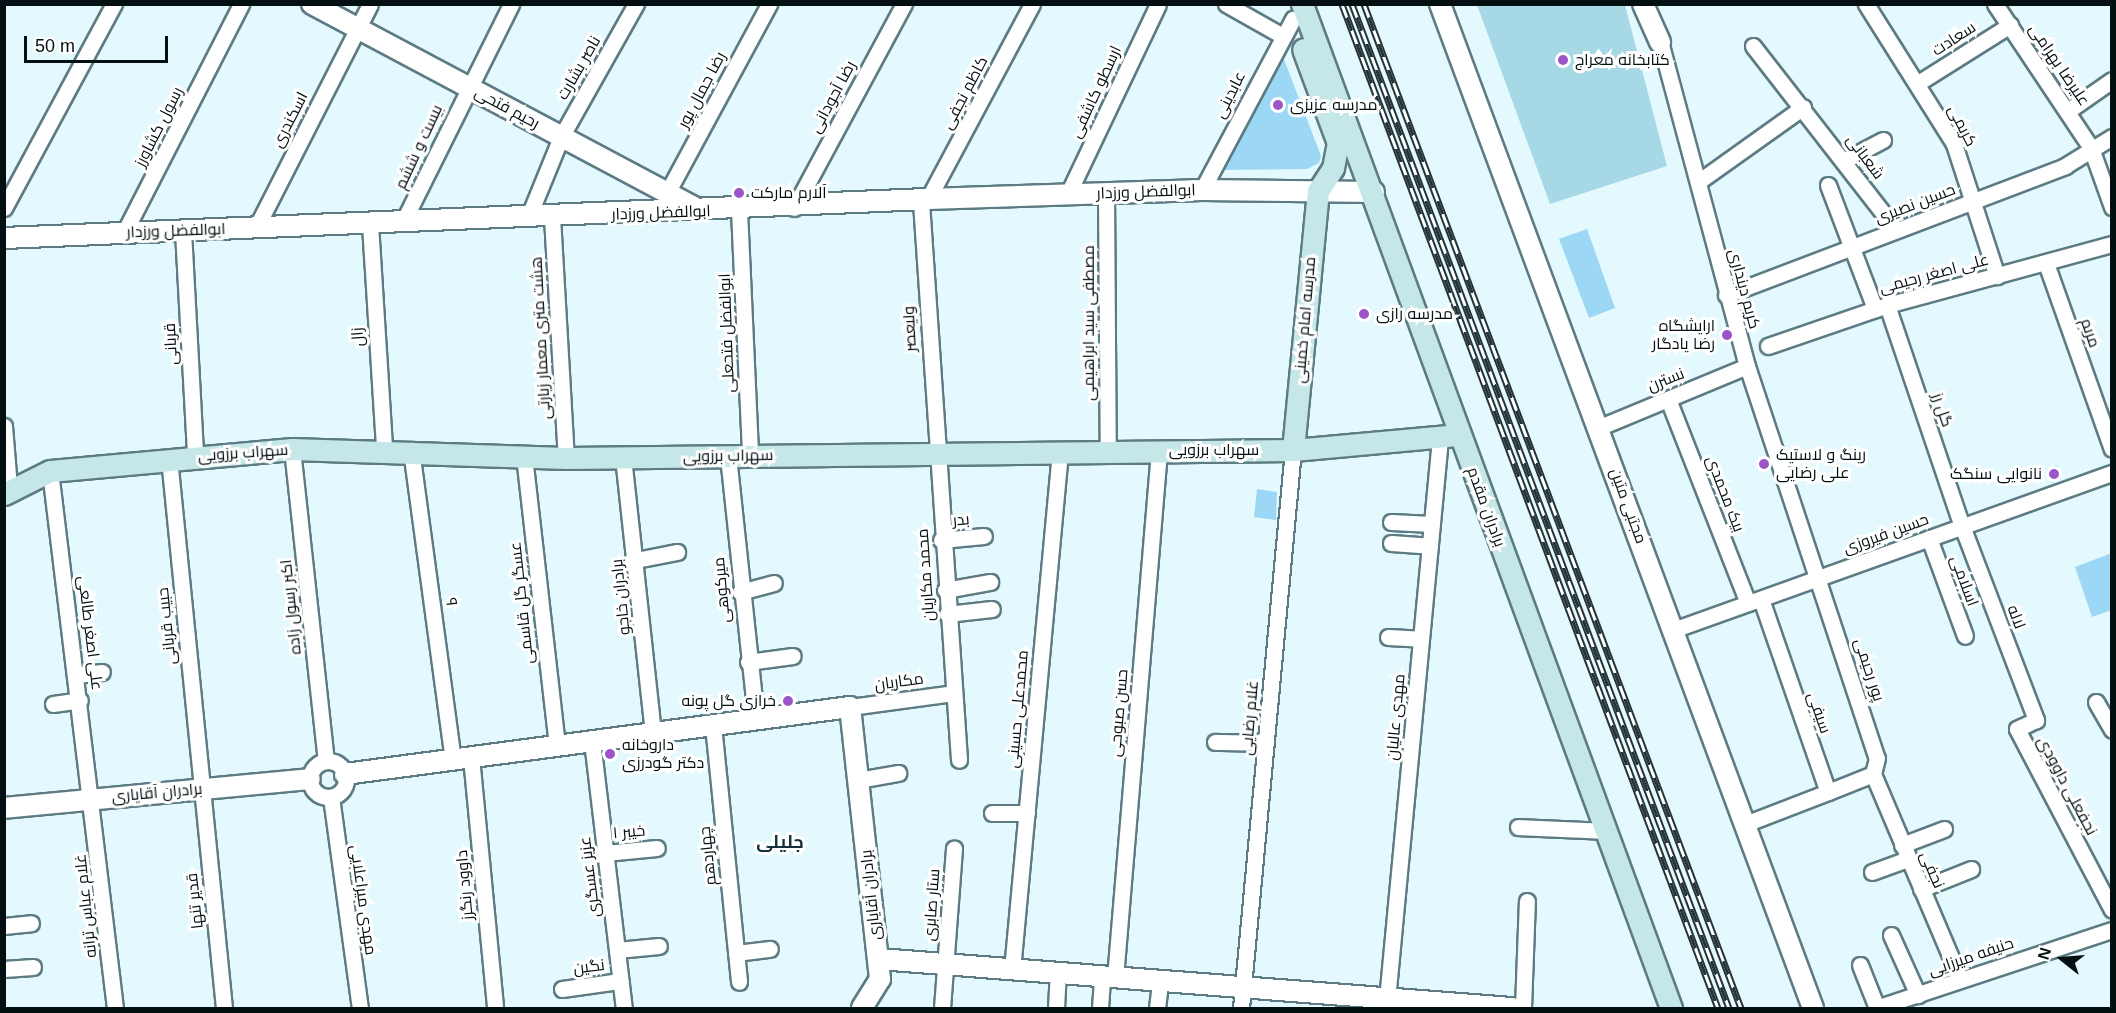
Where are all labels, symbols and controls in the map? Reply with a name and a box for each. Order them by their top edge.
street label: سعادت [1928,18,1980,60]
street label: علیرضا بهرامی [2025,20,2093,110]
scale bar [27,24,171,62]
street label: ناصر بشارت [553,33,605,103]
text: 50 m [35,36,75,56]
street label: ارسطو کاشفی [1066,43,1126,141]
street label: رضا جمال پور [674,49,730,131]
place label: کتابخانه معراج [1575,50,1670,70]
street label: کاظم نجفی [938,53,992,133]
marker: کتابخانه معراج [1556,53,1570,67]
street label: رضا آجودانی [806,57,860,137]
street label: عابدینی [1210,68,1250,122]
street label: رحیم فتحی [471,83,543,133]
street label: رسول کشاورز [131,84,187,170]
street label: اسکندری [268,89,312,151]
place label: مدرسه عزیزی [1290,95,1378,115]
marker: مدرسه عزیزی [1271,98,1285,112]
street label: بیست و ششم [391,102,447,192]
street label: کریمی [1943,102,1981,150]
street label: شعبانی [1842,131,1888,183]
street label: حسین نصیری [1872,180,1958,228]
street label: ابوالفضل ورزدار [1096,181,1196,203]
place label: آلارم مارکت [751,183,827,203]
marker: آلارم مارکت [732,186,746,200]
street label: ابوالفضل ورزدار [611,202,711,224]
street label: ابوالفضل ورزدار [126,220,226,242]
street label: مصطفی سید ابراهیمی [1079,245,1099,401]
street label: کریم دینداری [1724,247,1764,331]
street label: علی اصغر رحیمی [1877,250,1991,298]
street label: هشت متری معمار زیارتی [527,256,555,420]
street label: مدرسه امام خمینی [1290,256,1320,384]
street label: ابوالفضل فتحعلی [715,273,739,393]
place label: مدرسه رازی [1376,304,1453,324]
street label: ولیعصر [899,306,921,352]
marker: مدرسه رازی [1357,307,1371,321]
place label: ارایشگاه رضا یادگار [1652,316,1715,354]
street label: مریم [2076,316,2104,350]
street label: قربانی [160,323,182,365]
street label: زال [348,327,368,347]
marker: ارایشگاه رضا یادگار [1720,328,1734,342]
street label: نسترن [1645,364,1687,396]
street label: گل رز [1927,390,1957,430]
street label: سهراب برزویی [197,440,289,466]
street label: سهراب برزویی [1169,440,1259,460]
place label: رینگ و لاستیک علی رضایی [1776,445,1866,483]
street label: سهراب برزویی [683,446,773,466]
street label: بیک محمدی [1702,453,1748,535]
marker: رینگ و لاستیک علی رضایی [1757,457,1771,471]
street label: برادران مقدم [1463,464,1509,550]
place label: نانوایی سنگک [1950,464,2042,484]
street label: مجتبی متین [1606,466,1650,546]
marker: نانوایی سنگک [2047,467,2061,481]
street label: بدر [952,510,970,530]
street label: حسین فیروزی [1841,510,1931,558]
street label: محمد مکاریان [913,528,939,622]
street label: عسگر گل قاسمی [506,541,538,665]
street label: اسلامی [1946,553,1982,609]
street label: میرکوهی [710,556,734,624]
street label: اکبر رسول زاده [276,558,306,656]
street label: برادران خاجو [607,558,635,636]
street label: علی اصغر طالعی [73,575,107,691]
street label: حبیب قربانی [153,586,181,666]
street label: ۹ [441,597,461,607]
street label: لاله [2003,602,2029,632]
street label: پور رحیمی [1850,636,1888,704]
street label: محمدعلی حسینی [1003,649,1033,769]
street label: حسن صبوحی [1106,668,1132,758]
street label: مکاریان [873,669,925,695]
street label: مهدی عالیان [1383,673,1409,761]
street label: غلام رضایی [1237,680,1263,756]
street label: سیفی [1803,690,1835,736]
place label: خرازی گل پونه [682,691,776,711]
marker: خرازی گل پونه [781,694,795,708]
street label: نجفعلی داوودی [2033,733,2101,839]
place label: داروخانه دکتر گودرزی [622,735,704,773]
marker: داروخانه دکتر گودرزی [603,747,617,761]
street label: برادران آقایاری [111,779,203,807]
street label: خیبر ۱ [612,821,646,843]
street label: چهاردهم [695,825,721,887]
district label: جلیلی [756,831,804,853]
street label: عزیز عسگری [576,835,604,919]
street label: مهدی میراعلایی [346,844,380,956]
street label: داوود رنگرز [452,849,478,921]
street label: برادران آقایاری [857,849,885,941]
street label: نجفی [1916,849,1948,891]
street label: غلام عباس ترانه [71,853,101,959]
street label: ستار صابری [920,868,944,942]
street label: قدیر تنها [183,872,207,930]
north arrow [2032,929,2092,989]
street label: حنیفه میرزایی [1926,933,2016,981]
text: N [2034,946,2054,962]
street label: نگین [572,956,606,978]

